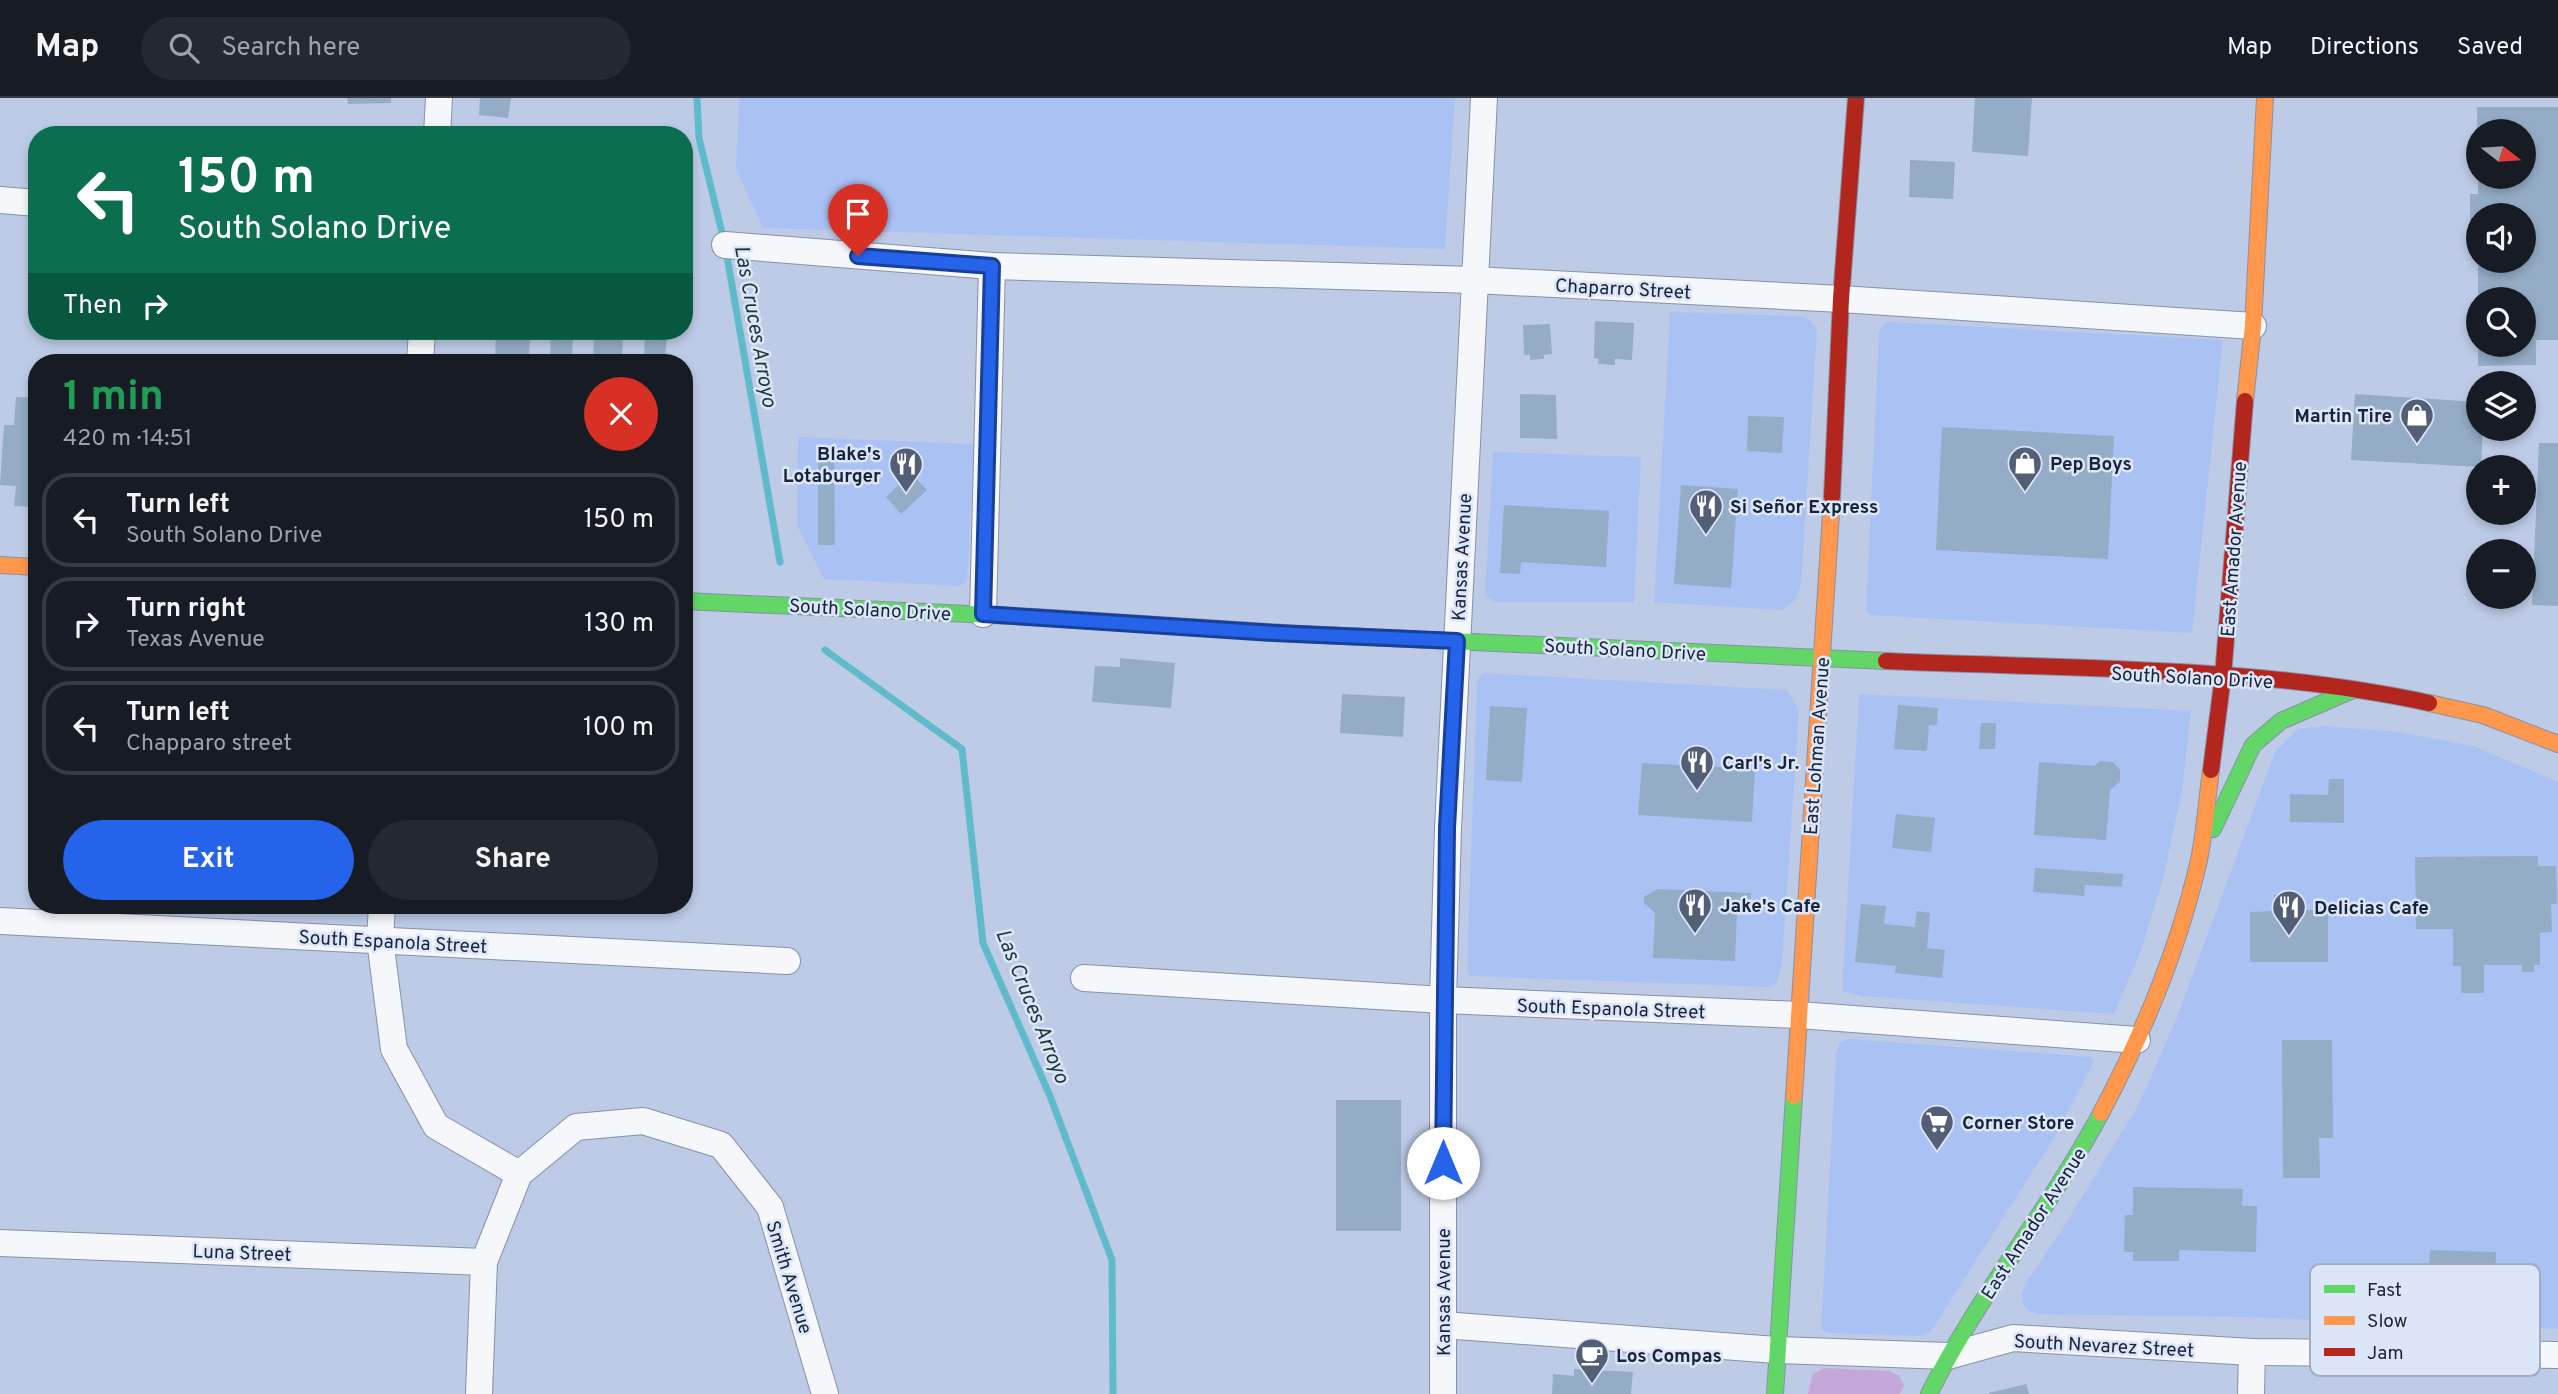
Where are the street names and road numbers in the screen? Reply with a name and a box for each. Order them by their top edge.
street label: Chaparro Street [1554,274,1692,306]
street label: East Amador Avenue [2217,460,2253,638]
street label: Kansas Avenue [1448,493,1478,622]
street label: South Solano Drive [788,595,952,627]
street label: South Solano Drive [1543,635,1707,667]
street label: East Lohman Avenue [1800,656,1836,836]
street label: South Solano Drive [2110,663,2274,695]
street label: South Espanola Street [298,926,488,960]
street label: South Espanola Street [1516,995,1706,1025]
street label: East Amador Avenue [1977,1144,2093,1304]
street label: Smith Avenue [760,1218,817,1337]
street label: Kansas Avenue [1433,1228,1457,1356]
street label: Luna Street [192,1240,292,1268]
street label: South Nevarez Street [2013,1330,2195,1364]

